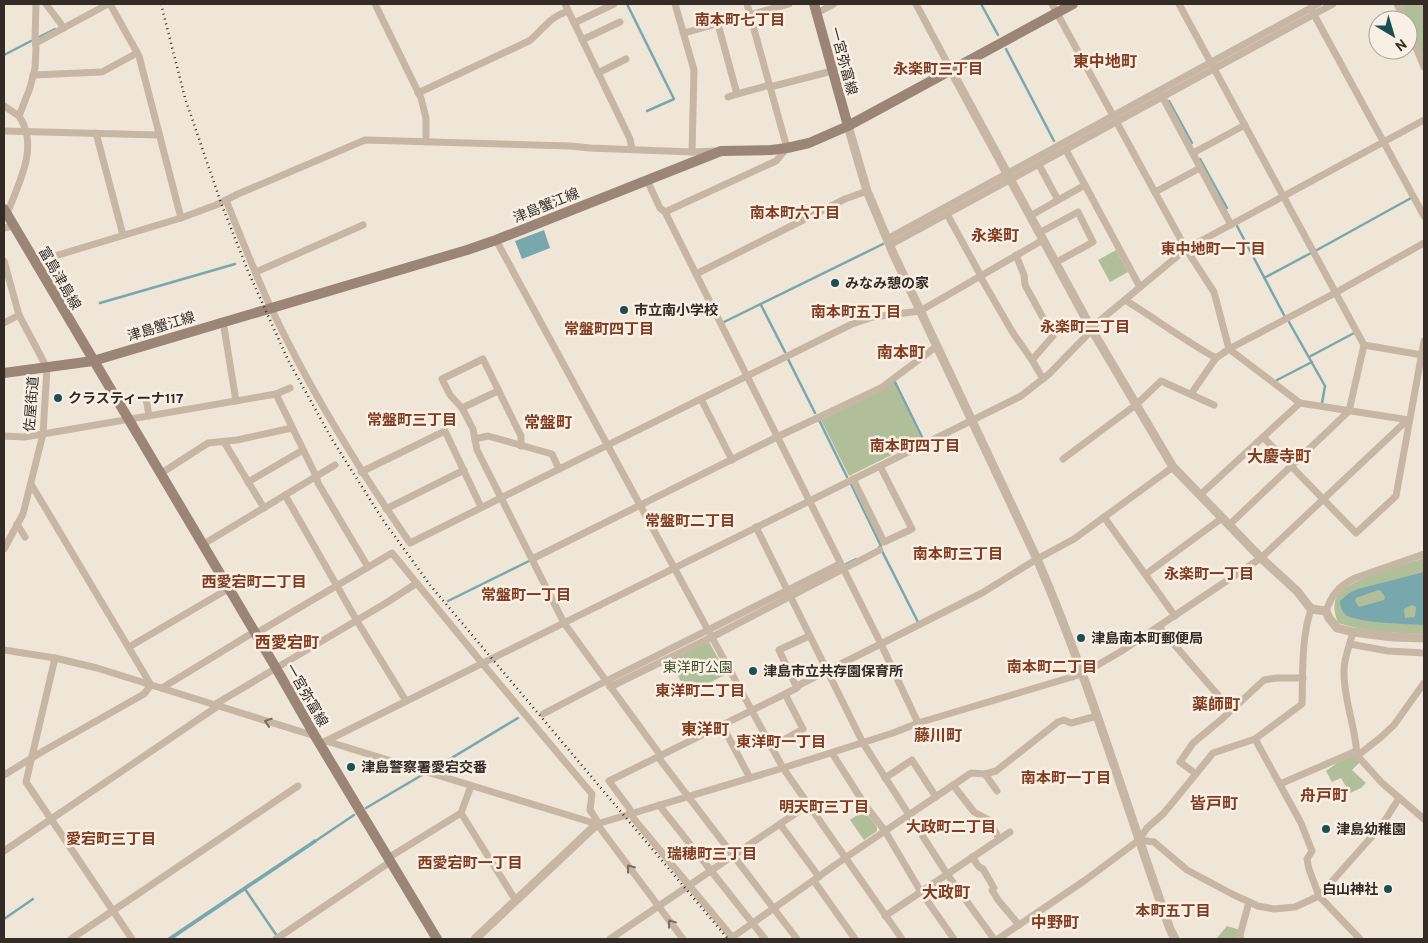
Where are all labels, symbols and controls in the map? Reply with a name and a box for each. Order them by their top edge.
north arrow [1368,10,1418,60]
district label: 南本町七丁目 [695,12,785,31]
street label: 一宮弥富線 [825,25,860,97]
text: N [1391,34,1409,54]
district label: 東中地町 [1073,53,1137,73]
district label: 永楽町三丁目 [893,61,983,80]
street label: 津島蟹江線 [511,185,582,227]
district label: 南本町六丁目 [750,205,840,224]
district label: 永楽町 [971,227,1019,247]
district label: 東中地町一丁目 [1160,241,1266,260]
street label: 富島津島線 [34,244,84,313]
place label: みなみ憩の家 [845,276,929,293]
marker: みなみ憩の家 [829,277,841,289]
place label: 市立南小学校 [634,303,718,320]
marker: 市立南小学校 [618,304,630,316]
district label: 南本町五丁目 [811,304,901,323]
street label: 津島蟹江線 [125,309,197,346]
district label: 永楽町二丁目 [1040,319,1130,338]
district label: 常盤町四丁目 [564,321,654,340]
district label: 南本町 [877,344,925,364]
street label: 佐屋街道 [22,376,43,433]
place label: クラスティーナ117 [68,391,184,408]
marker: クラスティーナ117 [52,392,64,404]
district label: 常盤町三丁目 [367,412,457,431]
district label: 常盤町 [524,414,572,434]
district label: 南本町四丁目 [870,438,960,457]
district label: 大慶寺町 [1247,448,1311,468]
district label: 常盤町二丁目 [645,513,735,532]
district label: 南本町三丁目 [913,546,1003,565]
district label: 永楽町一丁目 [1164,566,1254,585]
district label: 西愛宕町二丁目 [201,574,307,593]
district label: 常盤町一丁目 [481,587,571,606]
place label: 津島南本町郵便局 [1091,631,1203,648]
marker: 津島南本町郵便局 [1075,632,1087,644]
district label: 西愛宕町 [255,634,319,654]
district label: 南本町二丁目 [1007,659,1097,678]
park label: 東洋町公園 [663,660,733,677]
street label: 一宮弥富線 [281,661,331,730]
place label: 津島市立共存園保育所 [763,664,903,681]
marker: 津島市立共存園保育所 [747,665,759,677]
district label: 東洋町二丁目 [655,683,745,702]
district label: 薬師町 [1192,696,1240,716]
one-way arrow [264,718,273,728]
district label: 東洋町 [681,721,729,741]
district label: 藤川町 [914,727,962,747]
district label: 東洋町一丁目 [736,734,826,753]
place label: 津島警察署愛宕交番 [361,760,487,777]
marker: 津島警察署愛宕交番 [345,761,357,773]
district label: 南本町一丁目 [1021,770,1111,789]
district label: 舟戸町 [1300,787,1348,807]
district label: 皆戸町 [1190,795,1238,815]
district label: 明天町三丁目 [779,799,869,818]
district label: 大政町二丁目 [906,819,996,838]
place label: 津島幼稚園 [1336,821,1406,839]
marker: 津島幼稚園 [1320,823,1332,835]
district label: 愛宕町三丁目 [66,831,156,850]
district label: 瑞穂町三丁目 [667,846,757,865]
district label: 西愛宕町一丁目 [417,855,523,874]
one-way arrow [627,864,636,874]
place label: 白山神社 [1322,881,1378,899]
marker: 白山神社 [1382,883,1394,895]
district label: 大政町 [922,884,970,904]
district label: 本町五丁目 [1135,903,1211,922]
district label: 中野町 [1031,914,1079,934]
one-way arrow [669,920,677,929]

